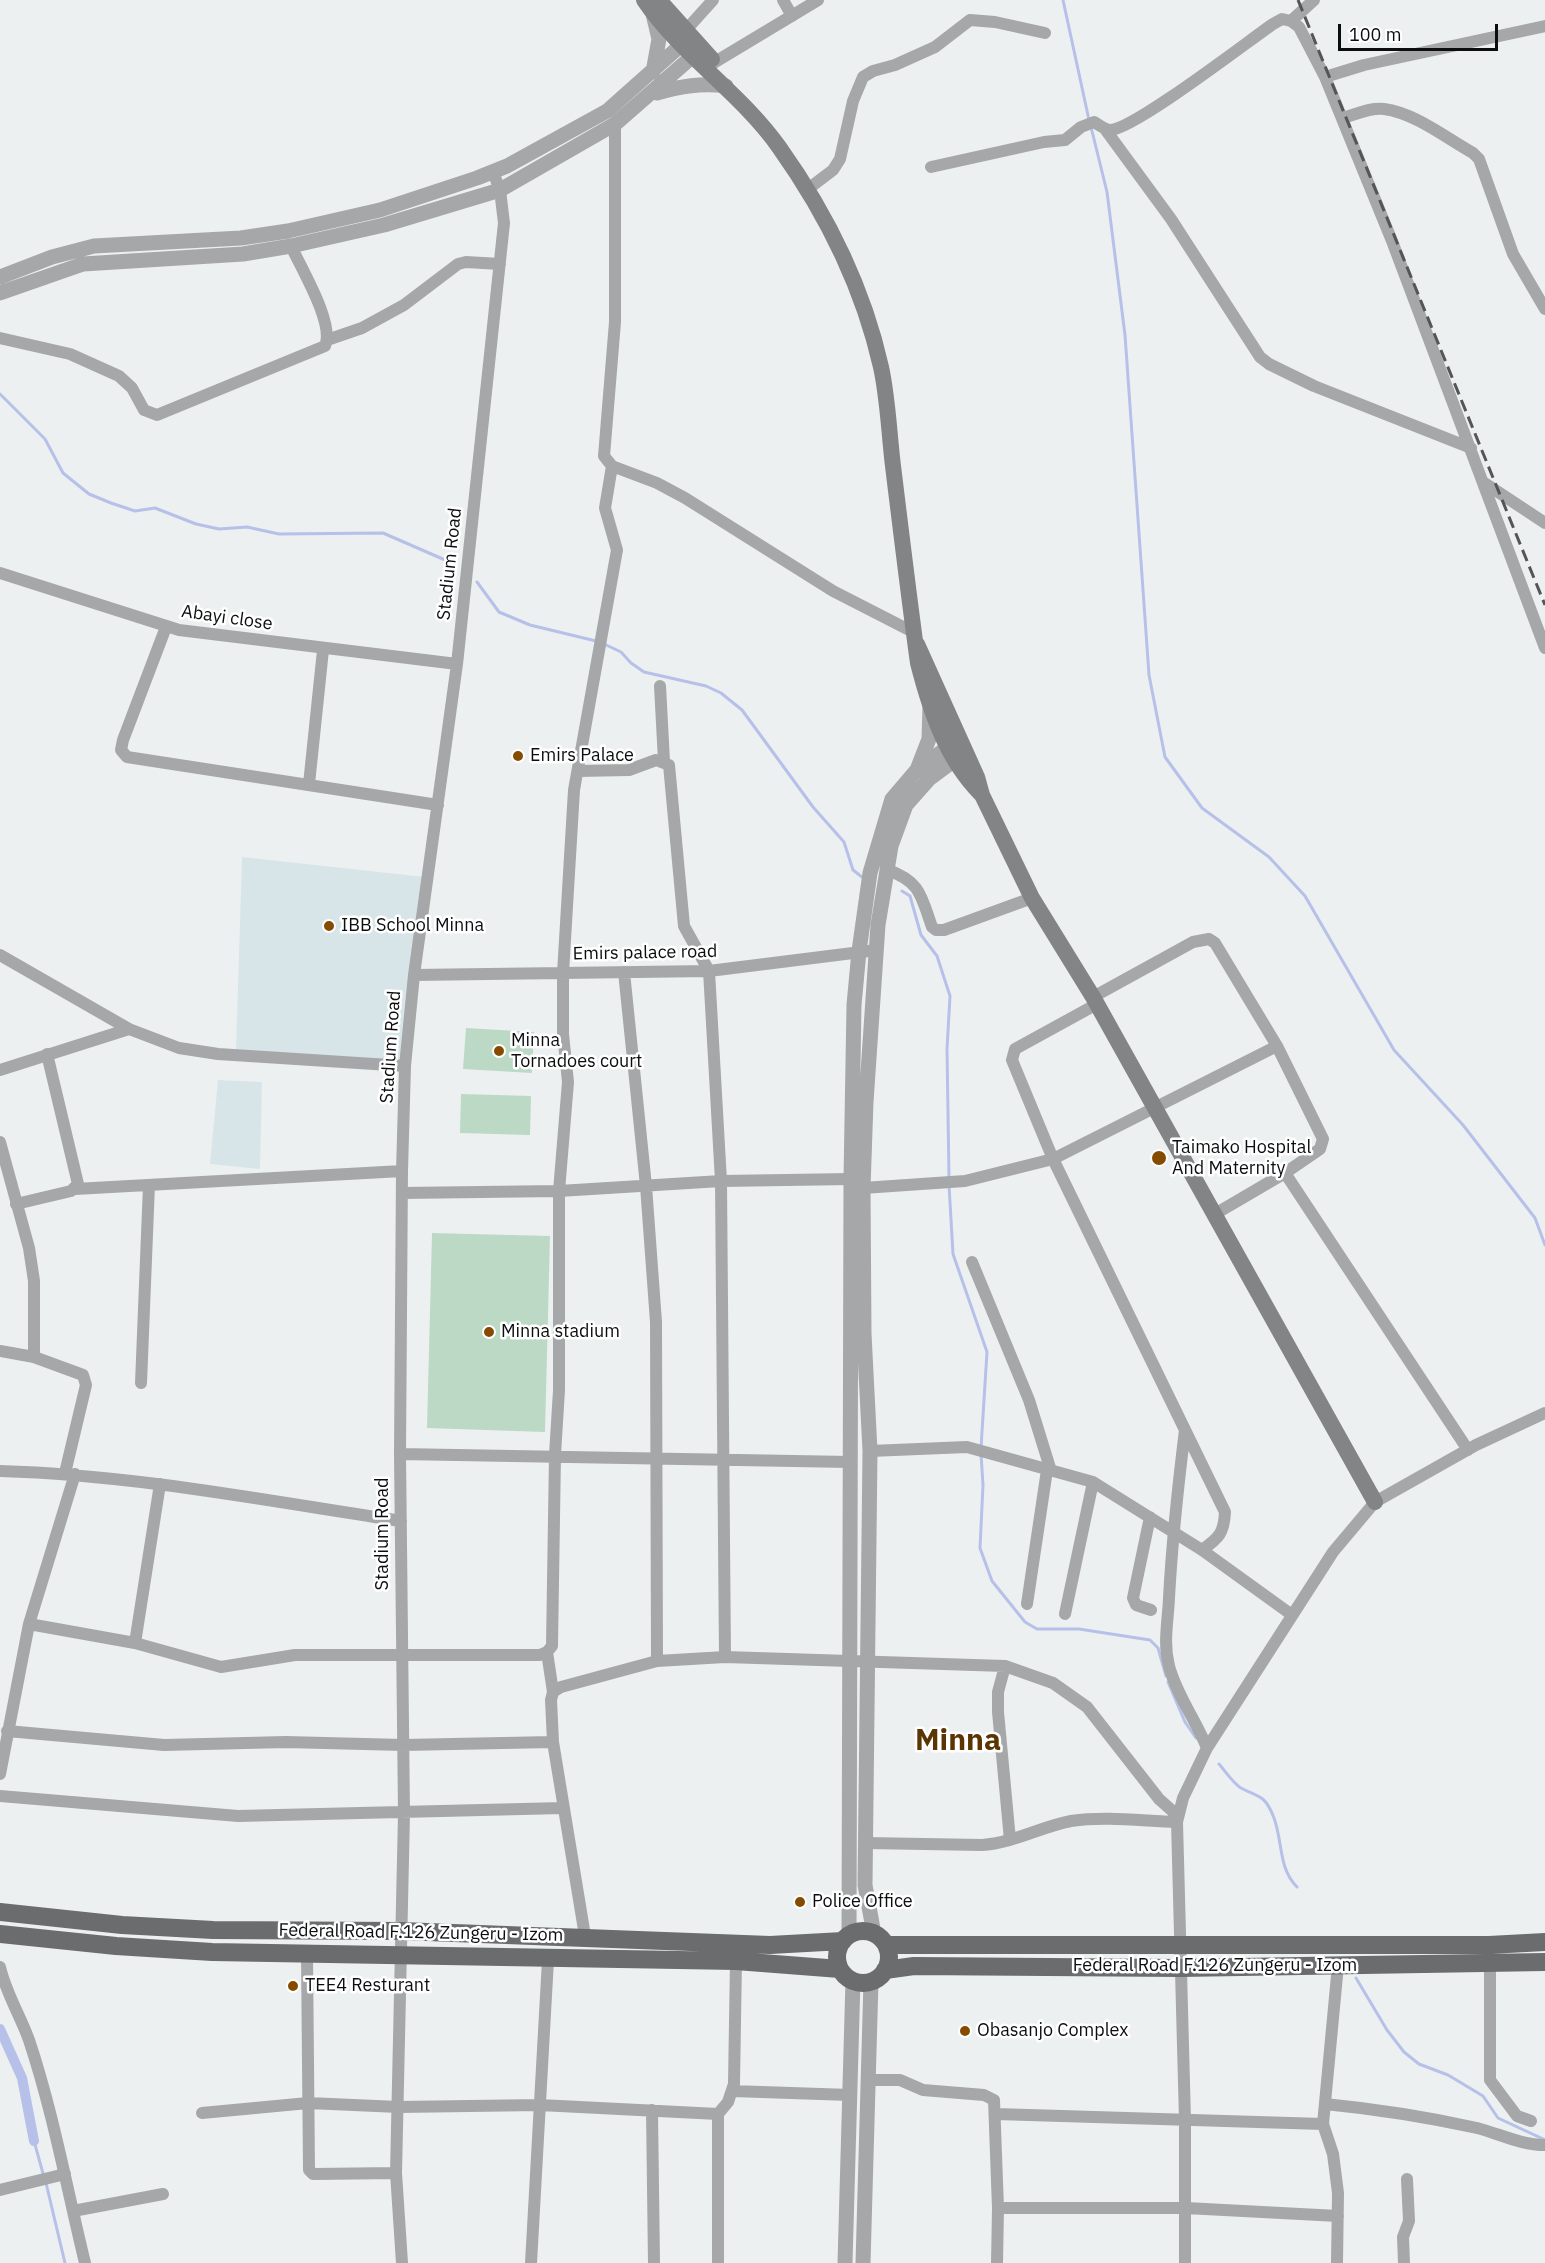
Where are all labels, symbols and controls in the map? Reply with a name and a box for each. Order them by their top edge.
scale bar [1341,12,1502,50]
text: 100 m [1349,23,1401,46]
street label: Stadium Road [433,507,467,621]
street label: Abayi close [180,601,274,635]
place label: Emirs Palace [530,745,634,767]
marker: Emirs Palace [511,749,525,763]
place label: IBB School Minna [341,915,484,937]
marker: IBB School Minna [322,919,336,933]
street label: Emirs palace road [573,941,717,965]
street label: Stadium Road [376,990,406,1104]
place label: Minna Tornadoes court [511,1030,642,1072]
marker: Minna Tornadoes court [492,1044,506,1058]
place label: Taimako Hospital And Maternity [1172,1137,1311,1180]
marker: Taimako Hospital And Maternity [1150,1149,1168,1167]
place label: Minna stadium [501,1321,620,1343]
marker: Minna stadium [482,1325,496,1339]
street label: Stadium Road [372,1478,394,1590]
district label: Minna [915,1723,1001,1759]
place label: Police Office [812,1891,913,1913]
marker: Police Office [793,1895,807,1909]
street label: Federal Road F.126 Zungeru - Izom [279,1920,563,1946]
street label: Federal Road F.126 Zungeru - Izom [1073,1955,1357,1977]
place label: TEE4 Resturant [305,1975,430,1997]
marker: TEE4 Resturant [286,1979,300,1993]
place label: Obasanjo Complex [977,2020,1128,2042]
marker: Obasanjo Complex [958,2024,972,2038]

